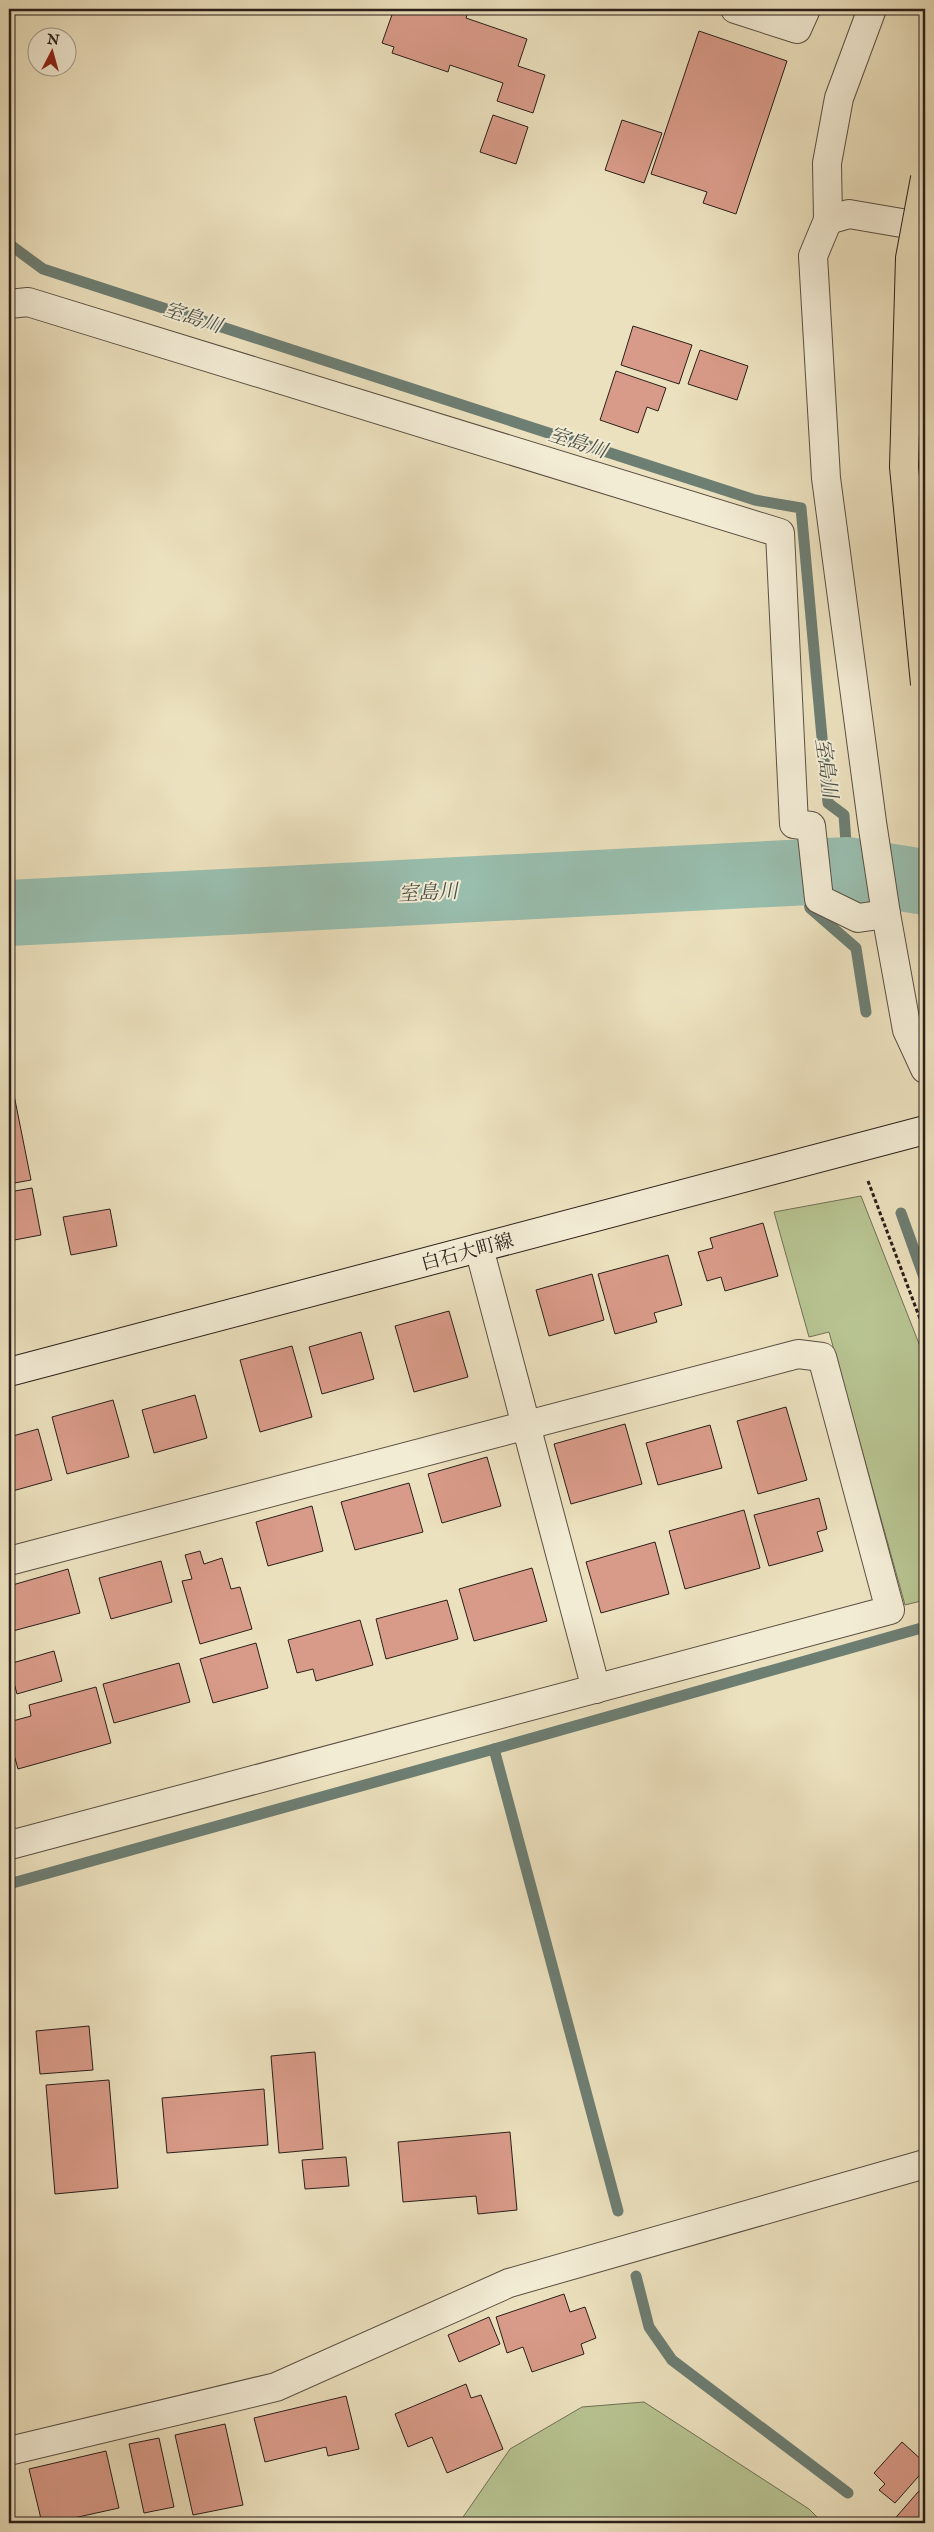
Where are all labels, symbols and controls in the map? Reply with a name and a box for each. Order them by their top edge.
north arrow [28,28,78,78]
text: N [45,30,60,50]
water label: 室島川 [160,297,227,340]
water label: 室島川 [545,422,612,465]
water label: 室島川 [809,737,842,802]
water label: 室島川 [397,879,461,908]
street label: 白石大町線 [419,1229,517,1277]

